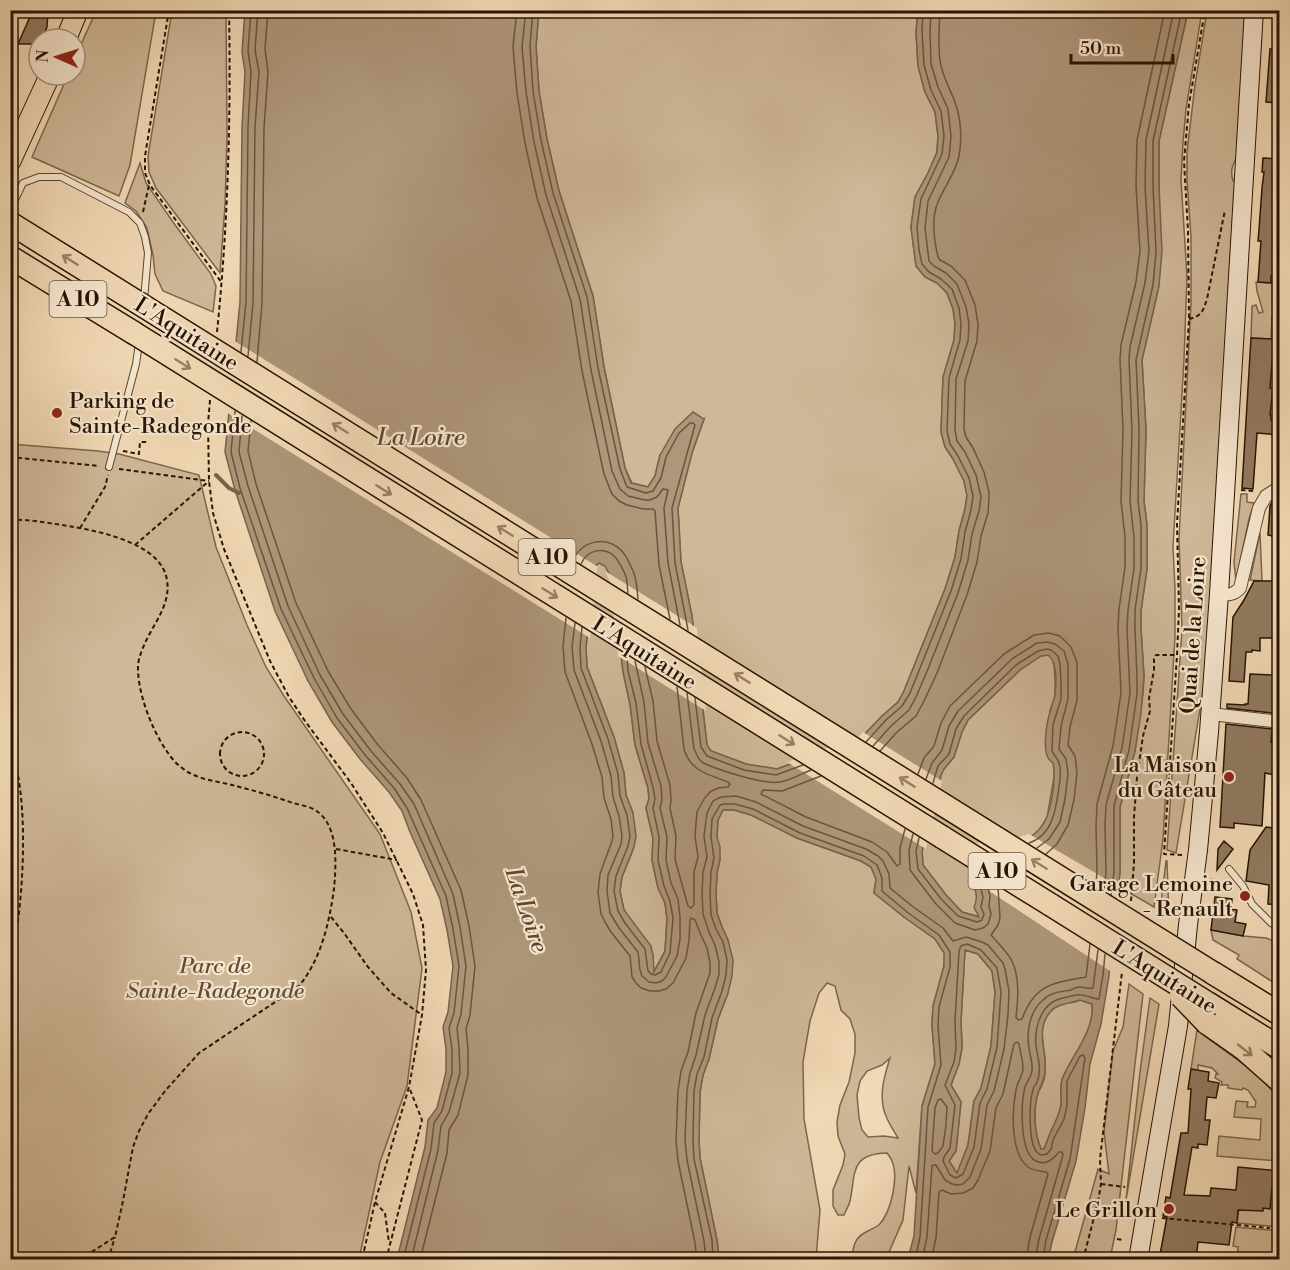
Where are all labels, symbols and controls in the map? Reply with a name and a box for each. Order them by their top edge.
north arrow [27,27,87,87]
scale bar [1071,27,1173,65]
text: 50 m [1080,37,1122,60]
text: N [33,49,53,63]
one-way arrow [62,254,79,266]
road number: A 10 [50,281,106,317]
street label: L'Aquitaine [129,292,243,377]
one-way arrow [174,359,191,371]
place label: Parking de Sainte-Radegonde [69,388,252,440]
marker: Parking de Sainte-Radegonde [50,406,64,420]
one-way arrow [331,421,348,434]
water label: La Loire [376,423,465,453]
one-way arrow [376,483,393,496]
one-way arrow [497,525,514,537]
road number: A 10 [518,539,576,575]
street label: Quai de la Loire [1175,556,1212,715]
one-way arrow [541,587,558,599]
street label: L'Aquitaine [587,611,701,696]
one-way arrow [734,672,751,684]
one-way arrow [778,735,795,747]
place label: La Maison du Gâteau [1114,752,1217,804]
marker: La Maison du Gâteau [1222,770,1236,784]
one-way arrow [899,775,916,788]
road number: A 10 [968,853,1026,889]
one-way arrow [1031,857,1048,869]
water label: La Loire [497,863,555,957]
place label: Garage Lemoine - Renault [1070,871,1233,923]
marker: Garage Lemoine - Renault [1238,889,1252,903]
street label: L'Aquitaine [1107,935,1221,1020]
park label: Parc de Sainte-Radegonde [126,953,304,1005]
one-way arrow [1236,1044,1252,1057]
place label: Le Grillon [1055,1197,1157,1224]
marker: Le Grillon [1162,1202,1176,1216]

